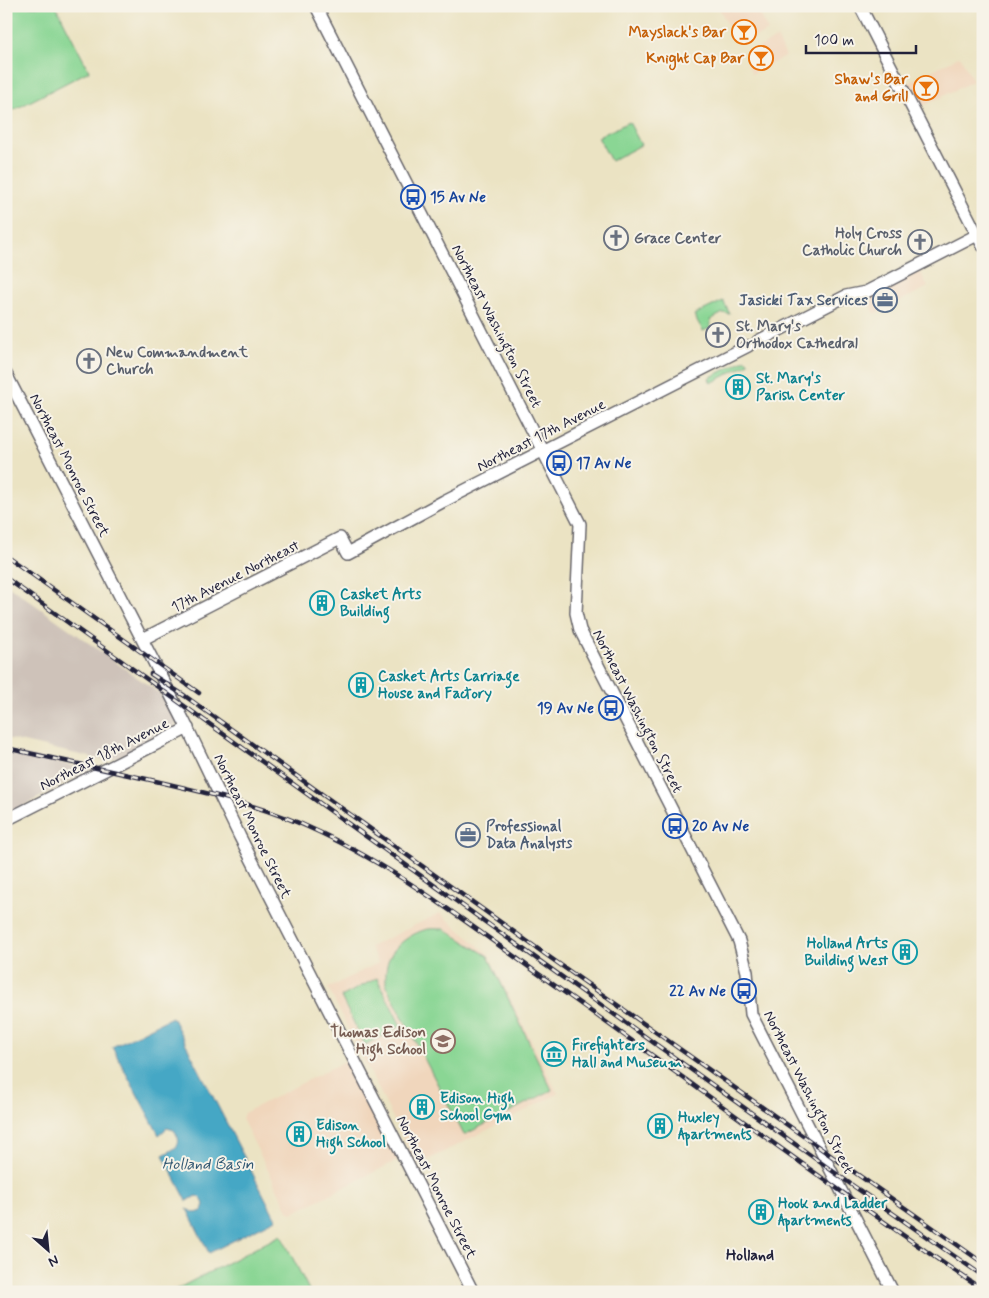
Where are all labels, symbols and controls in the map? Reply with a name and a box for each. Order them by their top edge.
bar icon: Mayslack's Bar [731,19,757,45]
scale bar [806,22,916,54]
place label: Mayslack's Bar [628,23,727,43]
text: 100 m [814,31,854,51]
bar icon: Knight Cap Bar [748,45,774,71]
place label: Knight Cap Bar [646,49,745,71]
place label: Shaw's Bar and Grill [835,70,909,107]
bar icon: Shaw's Bar and Grill [913,75,939,101]
bus stop icon: 15 Av Ne [400,184,426,210]
place label: 15 Av Ne [430,188,486,208]
place label: Holy Cross Catholic Church [802,224,902,261]
church icon: Grace Center [603,225,629,251]
place label: Grace Center [634,229,722,249]
church icon: Holy Cross Catholic Church [907,229,933,255]
street label: Northeast Washington Street [445,242,546,412]
office icon: Jasicki Tax Services [872,287,898,313]
place label: Jasicki Tax Services [739,291,868,311]
place label: St. Mary's Orthodox Cathedral [736,317,858,354]
church icon: St. Mary's Orthodox Cathedral [705,322,731,348]
place label: New Commandment Church [106,343,249,380]
church icon: New Commandment Church [76,348,102,374]
place label: St. Mary's Parish Center [756,369,846,406]
building icon: St. Mary's Parish Center [725,374,751,400]
street label: Northeast Monroe Street [24,390,114,541]
street label: Northeast 17th Avenue [474,395,609,477]
bus stop icon: 17 Av Ne [546,450,572,476]
place label: 17 Av Ne [576,454,632,474]
street label: 17th Avenue Northeast [168,536,304,618]
place label: Casket Arts Building [340,585,422,624]
building icon: Casket Arts Building [309,590,335,616]
street label: Northeast Washington Street [586,627,687,797]
place label: Casket Arts Carriage House and Factory [378,667,520,704]
building icon: Casket Arts Carriage House and Factory [348,672,374,698]
bus stop icon: 19 Av Ne [598,695,624,721]
place label: 19 Av Ne [537,699,594,719]
street label: Northeast 18th Avenue [36,714,172,796]
street label: Northeast Monroe Street [208,751,296,902]
bus stop icon: 20 Av Ne [662,813,688,839]
place label: Professional Data Analysts [486,817,573,854]
place label: 20 Av Ne [692,817,750,837]
office icon: Professional Data Analysts [455,822,481,848]
place label: Holland Arts Building West [805,934,889,973]
building icon: Holland Arts Building West [892,939,918,965]
bus stop icon: 22 Av Ne [731,978,757,1004]
place label: 22 Av Ne [669,982,726,1002]
street label: Northeast Washington Street [757,1008,858,1178]
place label: Thomas Edison High School [330,1023,426,1062]
school or university icon: Thomas Edison High School [430,1028,456,1054]
place label: Firefighters Hall and Museum [572,1035,682,1073]
museum icon: Firefighters Hall and Museum [541,1041,567,1067]
place label: Edison High School Gym [440,1089,515,1126]
building icon: Edison High School Gym [409,1094,435,1120]
place label: Huxley Apartments [678,1108,752,1146]
street label: Northeast Monroe Street [391,1112,481,1263]
building icon: Huxley Apartments [647,1113,673,1139]
place label: Edison High School [316,1116,386,1155]
building icon: Edison High School [286,1121,312,1147]
water label: Holland Basin [162,1154,254,1175]
place label: Hook and Ladder Apartments [778,1194,888,1232]
building icon: Hook and Ladder Apartments [748,1199,774,1225]
north arrow [22,1226,72,1276]
district label: Holland [726,1245,774,1266]
text: N [45,1251,62,1271]

